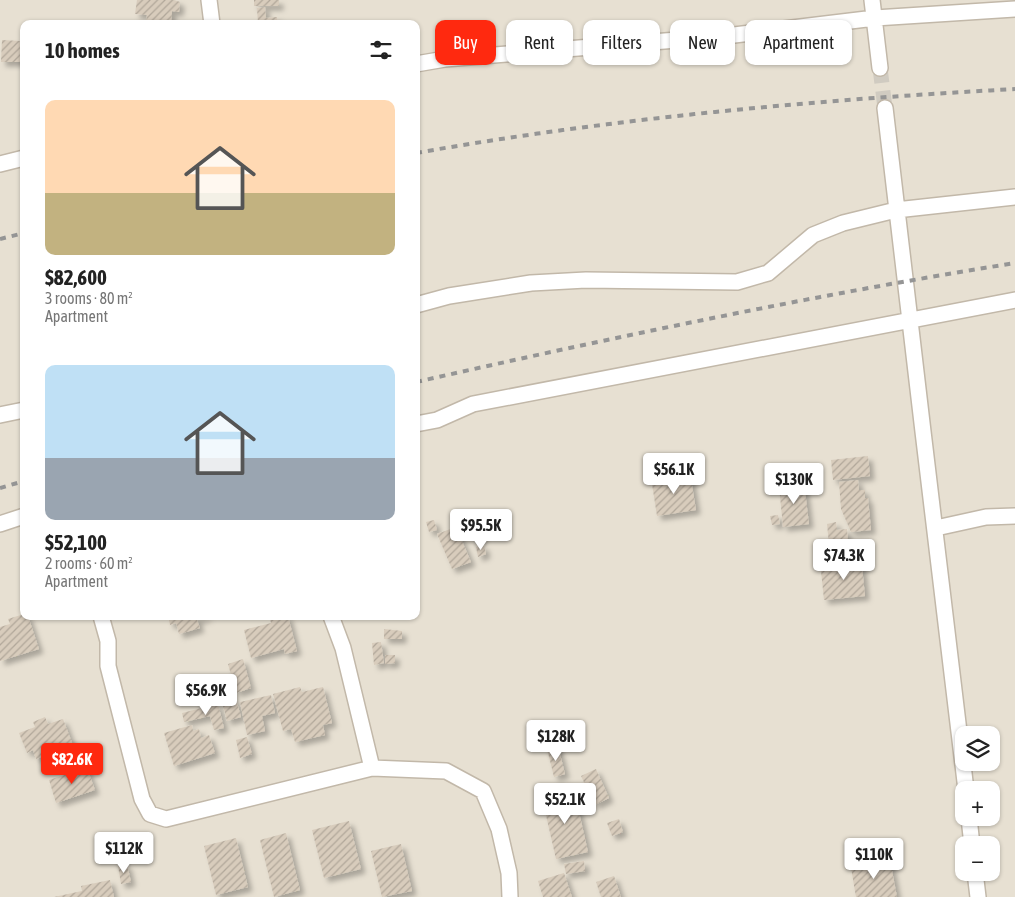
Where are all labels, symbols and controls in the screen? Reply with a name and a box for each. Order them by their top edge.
chip: Buy [435,20,496,65]
chip: Rent [506,20,573,65]
chip: Filters [583,20,660,65]
chip: New [670,20,735,65]
chip: Apartment [745,20,852,65]
icon: filters [367,36,395,64]
text: 10 homes [45,38,120,62]
icon: home [175,133,265,223]
text: $82,600 [45,265,107,289]
text: 3 rooms · 80 m² [45,289,133,307]
text: Apartment [45,307,108,325]
icon: home [175,398,265,488]
pin: $56.1K [633,452,715,495]
text: $56.1K [654,460,694,478]
pin: $130K [759,462,829,505]
text: $130K [775,470,813,488]
pin: $95.5K [440,508,522,551]
text: $95.5K [461,516,501,534]
text: $52,100 [45,530,107,554]
pin: $74.3K [803,538,885,581]
text: $74.3K [824,546,864,564]
text: 2 rooms · 60 m² [45,554,133,572]
text: Apartment [45,572,108,590]
pin: $56.9K [165,674,247,716]
text: $56.9K [186,681,226,699]
pin: $128K [521,720,591,762]
map controls [955,726,1000,881]
button: layers [955,726,1000,771]
text: $128K [537,727,575,745]
pin: $82.6K [31,742,113,785]
text: $82.6K [52,750,92,768]
button: + [955,781,1000,826]
pin: $52.1K [524,782,606,825]
text: $52.1K [545,790,585,808]
pin: $112K [89,832,159,874]
button: − [955,836,1000,881]
pin: $110K [839,838,909,880]
text: $112K [105,839,143,857]
text: $110K [855,845,893,863]

